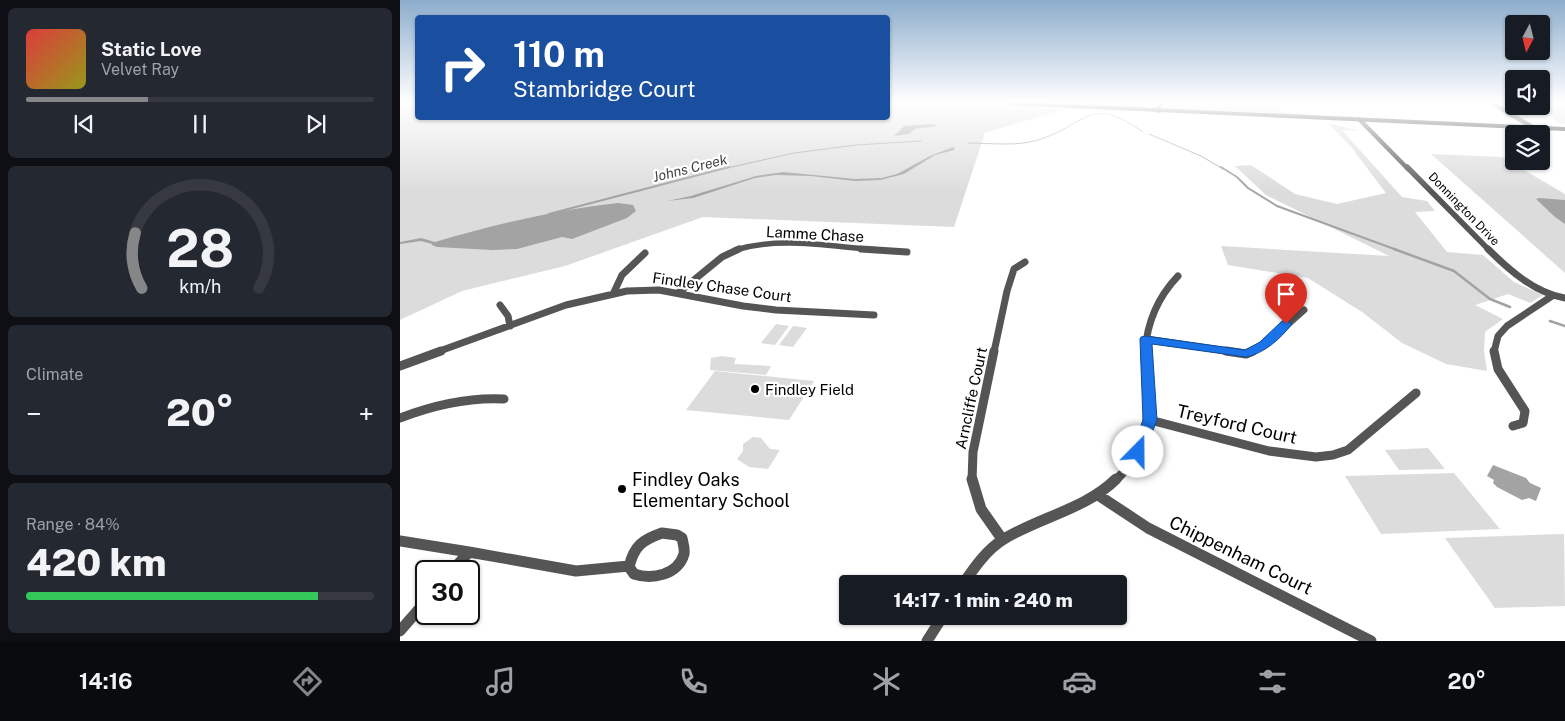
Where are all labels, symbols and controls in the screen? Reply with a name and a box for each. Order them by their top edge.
north arrow [1505,15,1550,60]
map controls [1505,15,1550,170]
text: 110 m [513,34,605,75]
icon: right [430,35,495,100]
text: Static Love [101,38,202,60]
text: Velvet Ray [101,60,179,79]
button: sound [1505,70,1550,115]
text: Stambridge Court [513,76,696,102]
icon: previous [70,110,98,138]
icon: pause [186,110,214,138]
icon: next [302,110,330,138]
button: layers [1505,125,1550,170]
water label: Johns Creek [651,151,729,185]
street label: Donnington Drive [1426,170,1503,249]
text: 28 [166,218,234,279]
street label: Lamme Chase [766,223,864,245]
street label: Findley Chase Court [651,269,793,305]
pin [1265,273,1307,324]
text: km/h [179,276,221,297]
icon: arrive [1272,280,1300,308]
street label: Arncliffe Court [952,345,990,451]
text: Climate [26,365,83,384]
place label: Findley Field [765,381,854,398]
marker: Findley Field [749,383,761,395]
text: 20° [166,390,234,435]
text: − [26,397,42,430]
text: + [358,397,374,430]
street label: Treyford Court [1175,400,1299,448]
position arrow [1111,425,1163,477]
place label: Findley Oaks Elementary School [632,469,790,511]
marker: Findley Oaks Elementary School [616,483,628,495]
street label: Chippenham Court [1166,511,1316,599]
text: Range · 84% [26,515,120,534]
text: 420 km [26,540,166,585]
speed limit sign: 30 [415,560,480,625]
text: 14:17 · 1 min · 240 m [893,589,1073,611]
icon: directions [290,664,325,699]
icon: music [483,664,518,699]
icon: phone [676,664,711,699]
icon: climate [869,664,904,699]
icon: car [1062,664,1097,699]
icon: filters [1255,664,1290,699]
text: 14:16 [79,668,133,694]
text: 20° [1447,668,1486,694]

